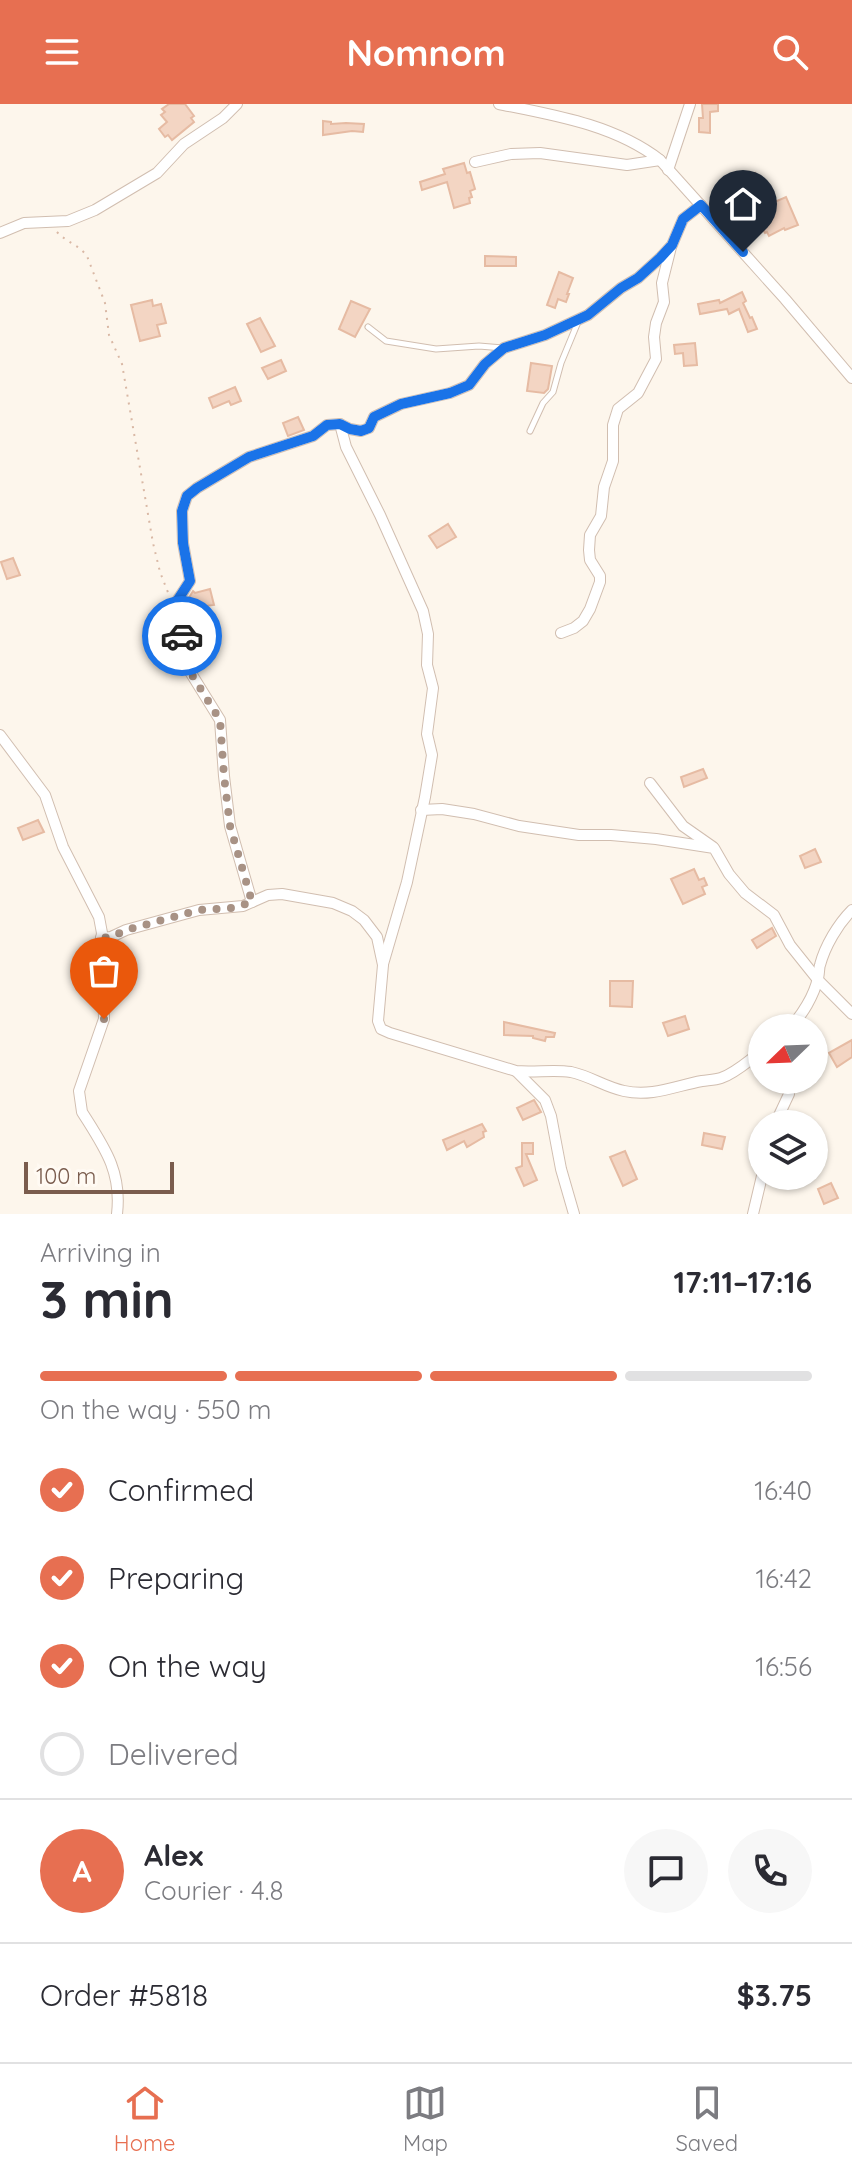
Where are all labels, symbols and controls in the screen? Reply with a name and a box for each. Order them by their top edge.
icon: menu [40,30,84,74]
text: Nomnom [346,30,506,75]
icon: search [768,30,812,74]
pin [709,170,777,252]
icon: home [721,182,765,226]
courier [142,596,222,676]
icon: car [160,614,204,658]
pin [70,937,138,1019]
icon: bag [82,949,126,993]
north arrow [748,1014,828,1094]
map controls [748,1014,828,1190]
button: layers [748,1110,828,1190]
scale bar [24,1158,174,1194]
text: 100 m [36,1162,96,1190]
text: Arriving in [40,1236,161,1269]
text: 17:11–17:16 [673,1263,812,1301]
text: 3 min [40,1266,174,1331]
text: On the way · 550 m [40,1393,271,1426]
icon: check [40,1468,84,1512]
text: Confirmed [108,1471,254,1509]
text: 16:40 [754,1474,812,1507]
icon: check [40,1556,84,1600]
text: Preparing [108,1559,244,1597]
text: 16:42 [755,1562,812,1595]
icon: check [40,1644,84,1688]
text: On the way [108,1647,267,1685]
text: 16:56 [755,1650,812,1683]
text: Delivered [108,1735,239,1773]
button: chat [624,1829,708,1913]
button: phone [728,1829,812,1913]
text: Alex [144,1836,203,1874]
text: A [72,1852,92,1890]
text: Courier · 4.8 [144,1874,283,1907]
text: Order #5818 [40,1976,208,2014]
text: $3.75 [737,1976,812,2014]
tab: Home [114,2081,175,2157]
tab: Map [403,2081,448,2157]
tab: Saved [675,2081,738,2157]

